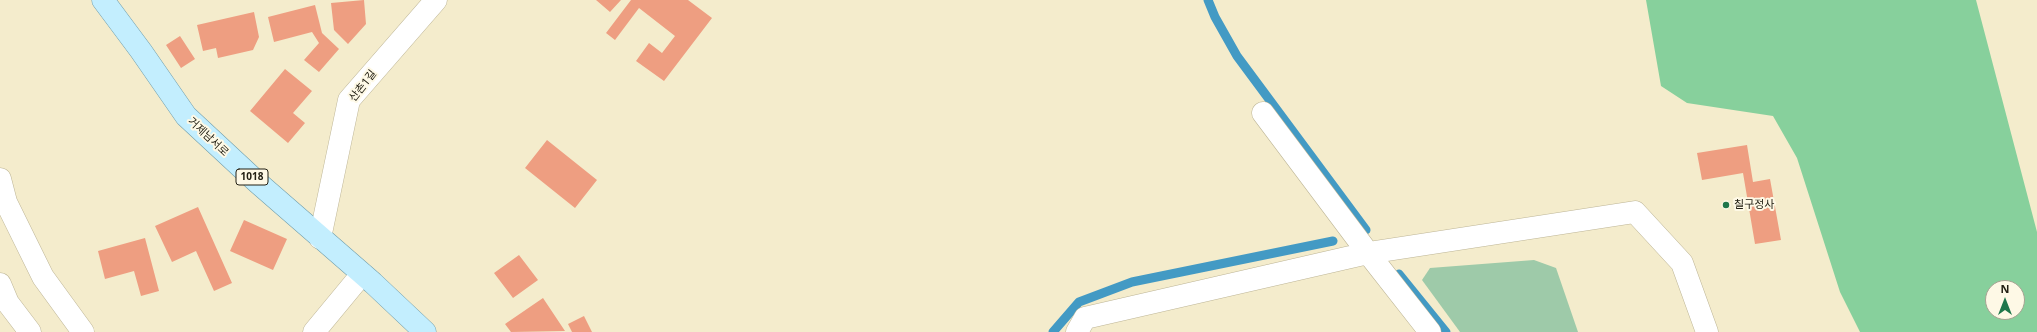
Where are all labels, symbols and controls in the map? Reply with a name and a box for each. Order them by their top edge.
street label: 산촌1길 [347,67,379,105]
street label: 거제남서로 [185,115,231,159]
road number: 1018 [236,169,268,185]
place label: 칠구정사 [1734,198,1774,212]
marker: 칠구정사 [1721,200,1731,210]
north arrow [1985,280,2025,320]
text: N [2001,281,2009,296]

